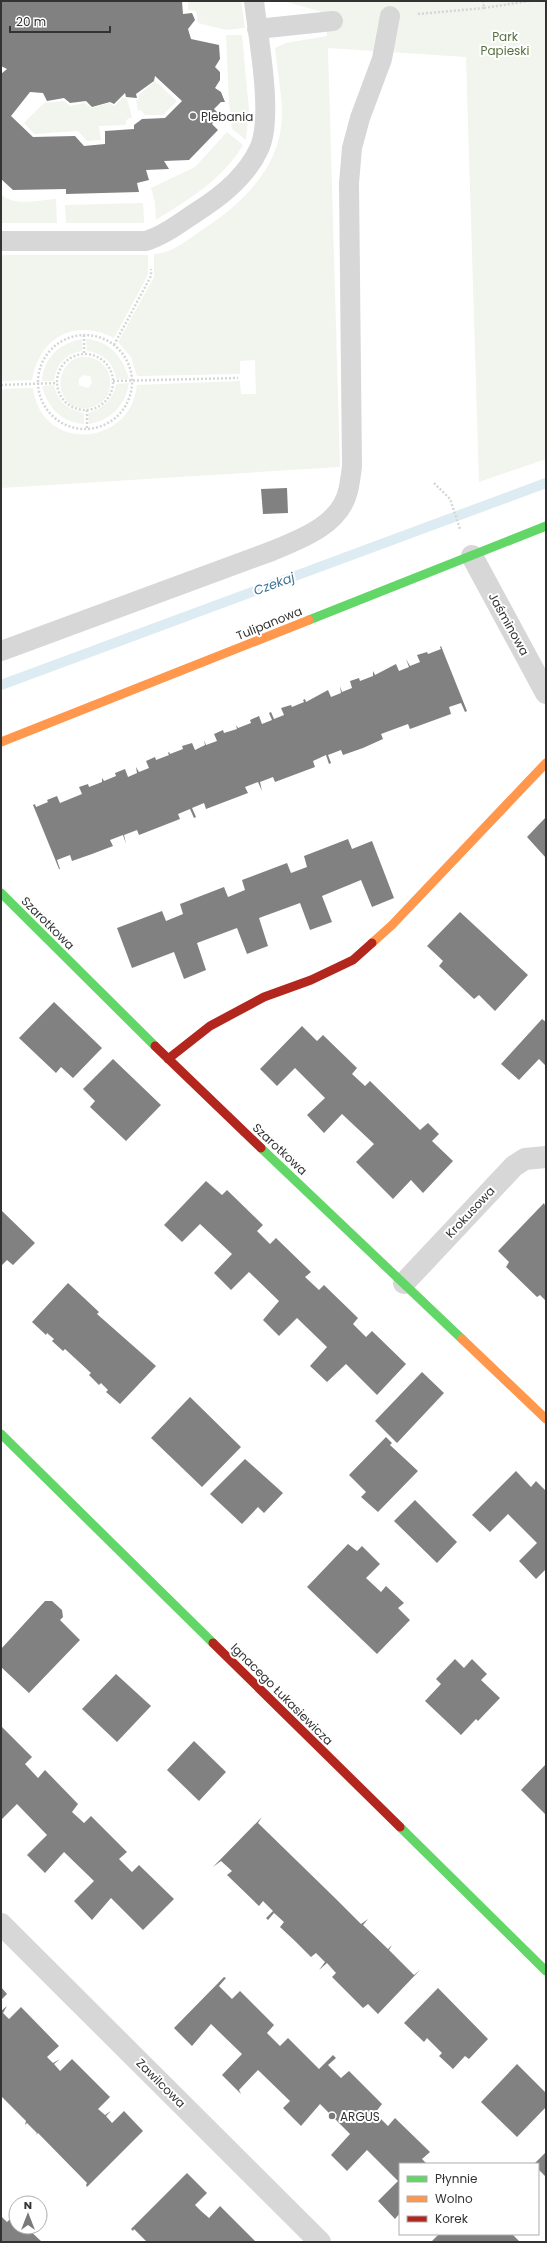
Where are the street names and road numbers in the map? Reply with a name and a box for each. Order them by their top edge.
street label: Jaśminowa [485,590,533,658]
street label: Tulipanowa [234,602,304,644]
street label: Szarotkowa [18,893,78,953]
street label: Szarotkowa [249,1119,311,1179]
street label: Krokusowa [442,1182,498,1242]
street label: Ignacego Łukasiewicza [227,1639,337,1749]
street label: Zawilcowa [133,2055,189,2111]

